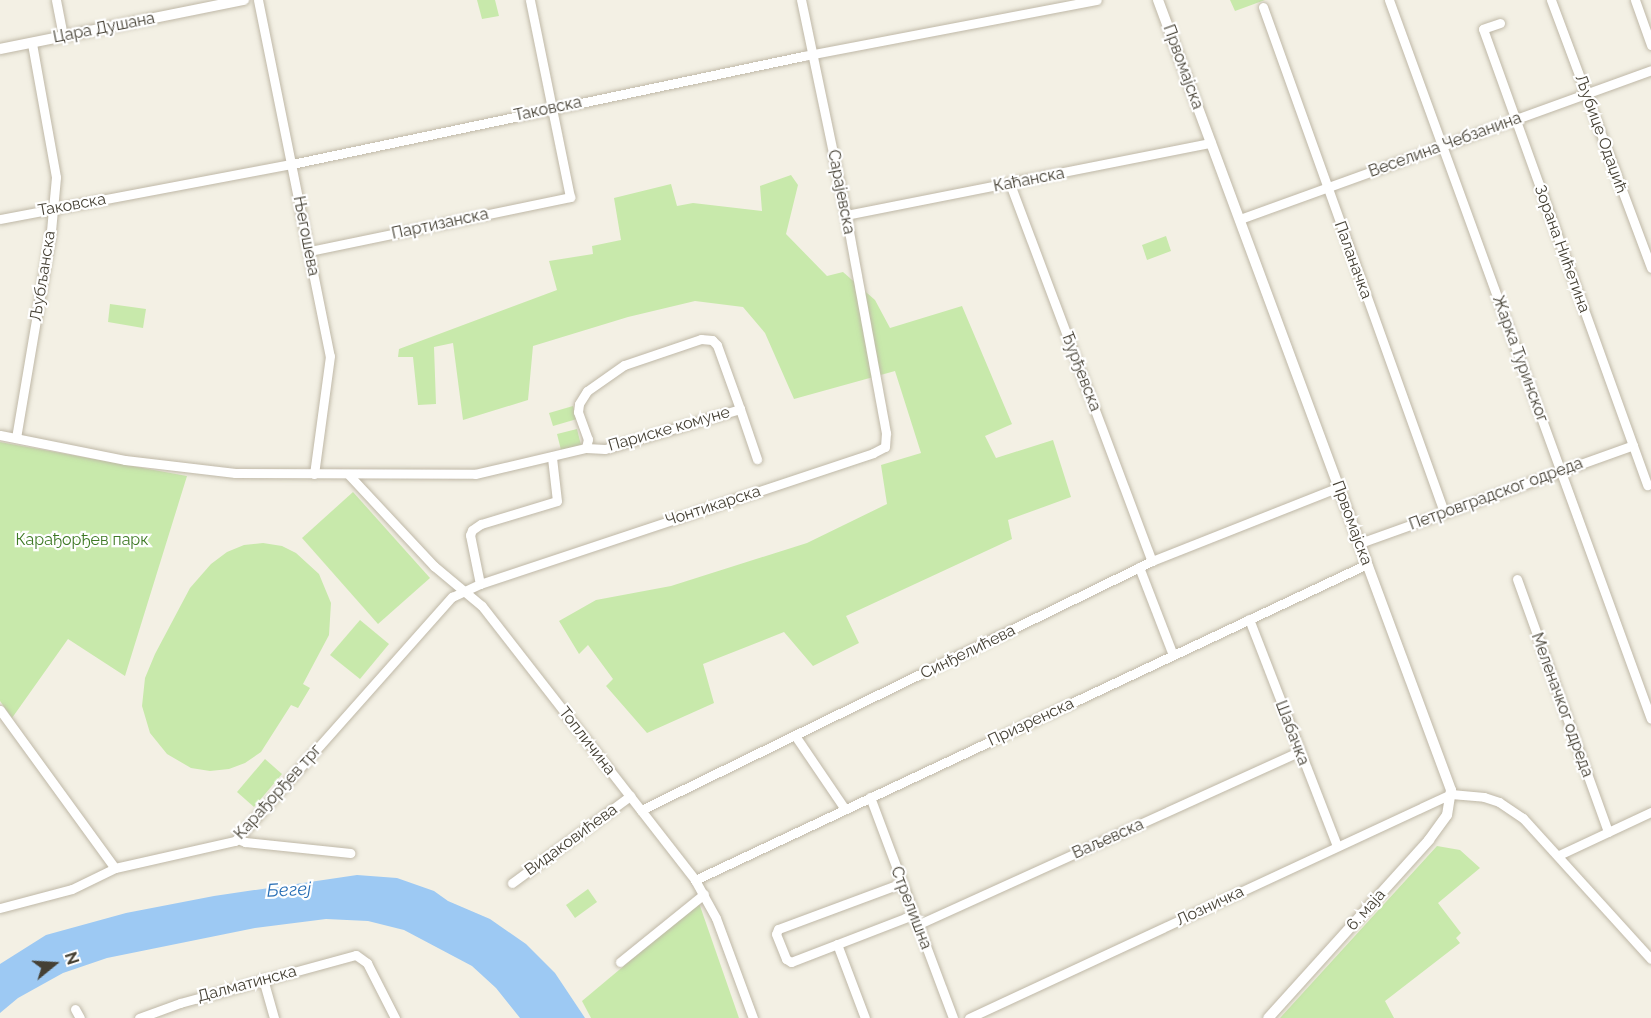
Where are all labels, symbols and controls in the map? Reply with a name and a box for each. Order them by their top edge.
street label: Цара Душана [51,9,157,47]
street label: Првомајска [1159,22,1207,112]
street label: Љубице Одаџић [1571,72,1631,196]
street label: Таковска [512,92,584,126]
street label: Веселина Чебзанина [1366,108,1524,182]
street label: Сарајевска [823,148,859,236]
street label: Каћанска [992,164,1066,196]
street label: Зорана Нићетина [1530,183,1594,315]
street label: Таковска [37,190,107,220]
street label: Његошева [289,194,323,278]
street label: Партизанска [390,204,490,244]
street label: Паланачка [1330,219,1376,301]
street label: Љубљанска [26,229,60,323]
street label: Жарка Туринског [1488,293,1552,425]
street label: Ђурђевска [1057,330,1105,414]
street label: Париске комуне [606,402,732,456]
street label: Петровградског одреда [1406,454,1586,534]
street label: Првомајска [1328,478,1376,568]
street label: Чонтикарска [663,482,763,530]
park label: Карађорђев парк [15,530,149,550]
street label: Синђелићева [918,621,1018,683]
street label: Меленачког одреда [1527,630,1597,780]
street label: Призренска [985,694,1077,750]
street label: Шабачка [1271,698,1313,768]
street label: Топличина [555,703,619,779]
street label: Карађорђев трг [230,741,326,843]
street label: Видаковићева [521,800,621,880]
street label: Ваљевска [1069,815,1147,863]
street label: Стрелишна [886,864,936,952]
water label: Бегеј [266,878,312,902]
street label: Лозничка [1173,882,1247,930]
street label: 6. маја [1342,885,1390,935]
north arrow [24,934,84,994]
text: N [61,950,83,967]
street label: Далматинска [195,962,299,1006]

